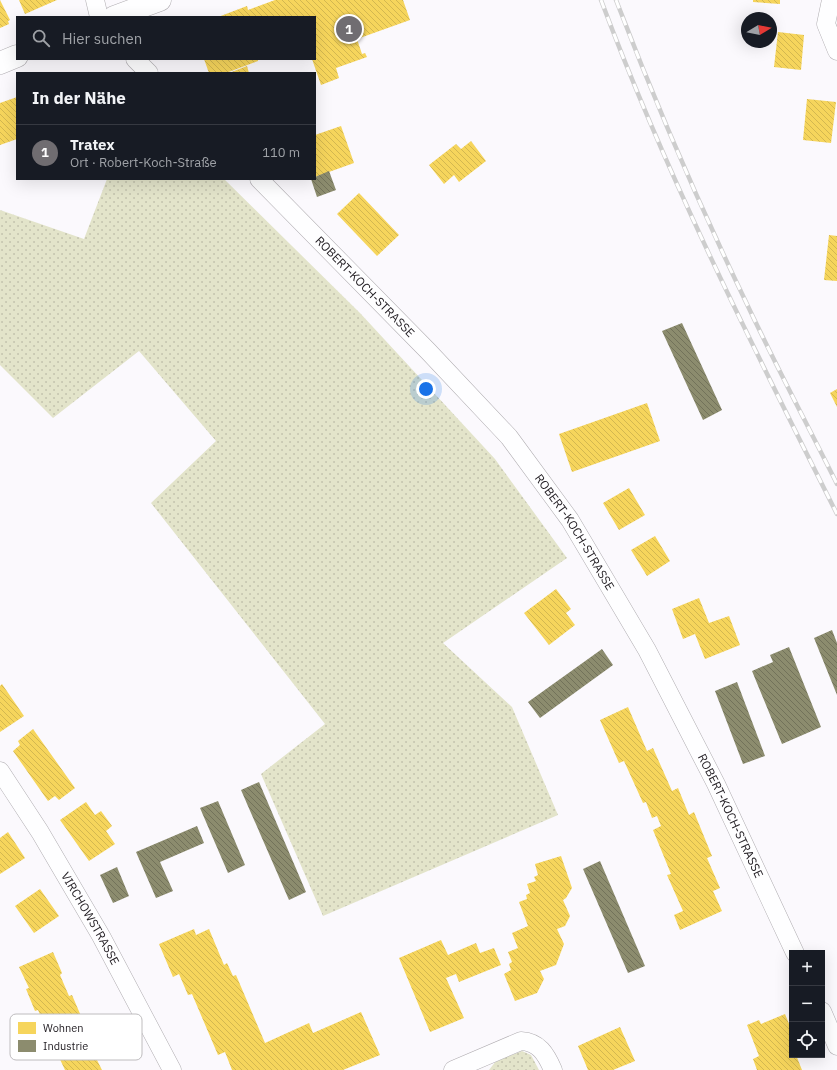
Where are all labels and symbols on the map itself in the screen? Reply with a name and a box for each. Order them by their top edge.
north arrow [741,12,777,48]
pin: 1 [336,14,362,44]
street label: ROBERT-KOCH-STRASSE [312,233,418,340]
your location [416,379,436,399]
street label: ROBERT-KOCH-STRASSE [532,471,618,593]
street label: ROBERT-KOCH-STRASSE [695,751,767,880]
street label: VIRCHOWSTRASSE [58,869,123,967]
legend [10,1014,142,1060]
text: Wohnen [43,1021,84,1035]
text: Industrie [43,1039,88,1053]

